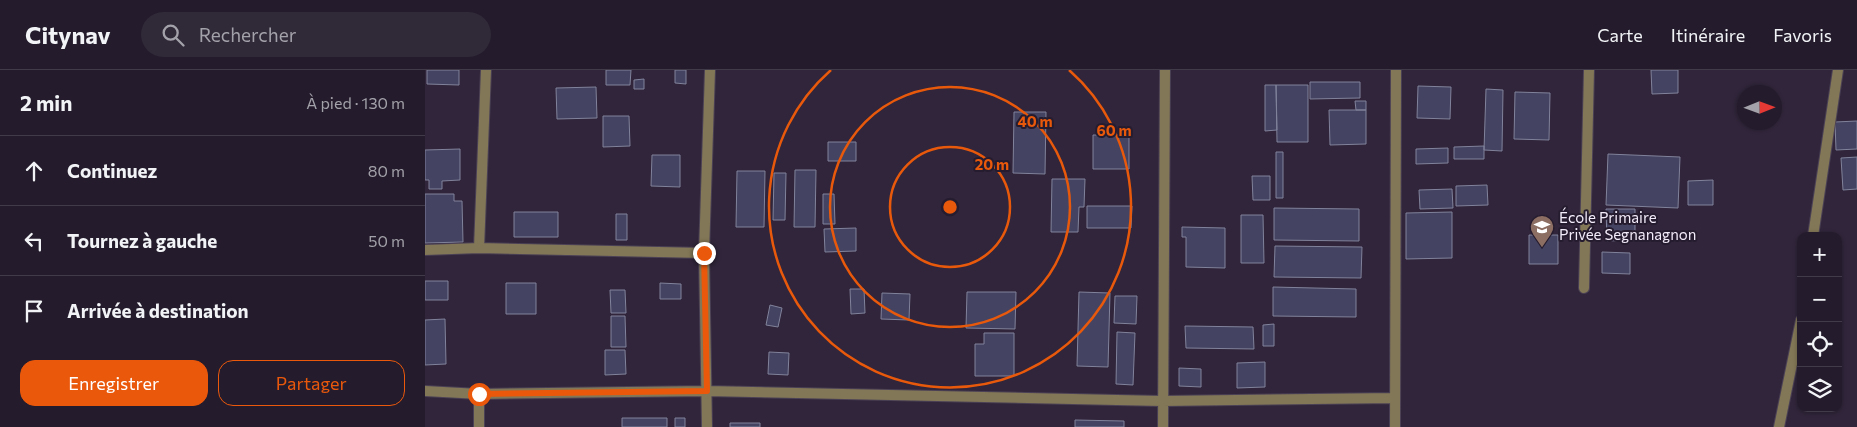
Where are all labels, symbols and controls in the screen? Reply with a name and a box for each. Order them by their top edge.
search box [141,12,491,57]
text: Citynav [25,20,111,49]
icon: search [159,21,187,49]
text: Rechercher [199,23,296,46]
text: Carte [1597,24,1643,46]
text: Itinéraire [1671,24,1745,46]
text: Favoris [1773,24,1832,46]
north arrow [1737,85,1782,130]
text: 2 min [20,90,72,115]
text: À pied · 130 m [306,93,405,112]
text: 40 m [1017,112,1053,130]
text: 60 m [1096,121,1132,139]
text: 20 m [975,155,1009,173]
icon: ahead [20,157,48,185]
text: Continuez [67,159,157,182]
text: 80 m [368,161,405,180]
centre of rings [941,198,959,216]
place label: École Primaire Privée Segnanagnon [1559,207,1696,243]
school or university icon: École Primaire Privée Segnanagnon [1529,214,1555,248]
icon: left [20,227,48,255]
text: Tournez à gauche [67,229,217,252]
text: 50 m [368,231,405,250]
map controls [1797,232,1842,412]
button: + [1797,232,1842,277]
route end [693,242,716,265]
button: − [1797,277,1842,322]
icon: arrive [20,297,48,325]
text: Arrivée à destination [67,299,249,322]
button: locate [1797,322,1842,367]
button: Enregistrer [20,360,208,406]
button: Partager [218,360,405,406]
button: layers [1797,367,1842,412]
route start [468,383,491,406]

